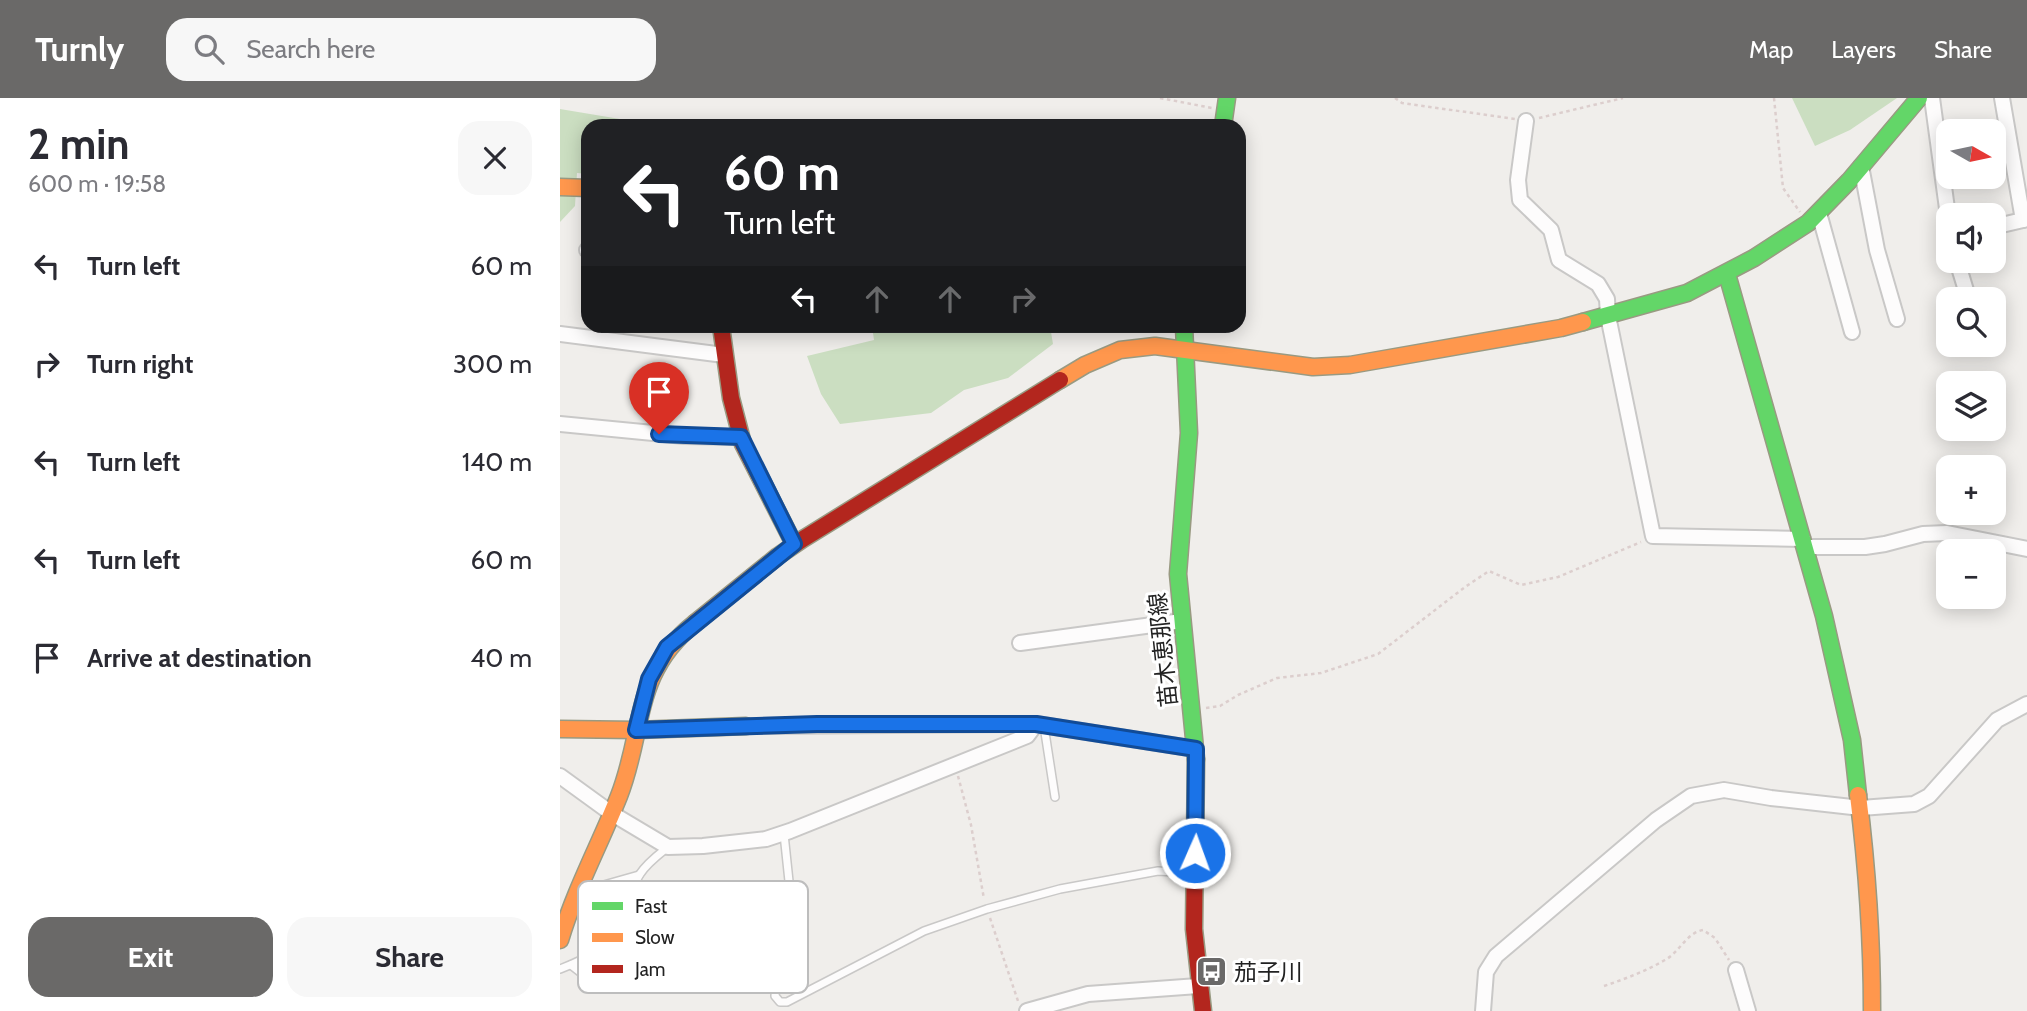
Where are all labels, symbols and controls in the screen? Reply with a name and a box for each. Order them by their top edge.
search box [166,18,656,81]
text: Turnly [35,29,124,69]
icon: search [190,30,228,68]
text: Search here [246,33,375,65]
text: Map [1749,35,1793,64]
text: Layers [1831,35,1896,64]
text: Share [1934,35,1992,64]
text: 2 min [28,118,129,170]
north arrow [1936,119,2006,189]
map controls [1936,119,2006,609]
button: close [458,121,532,195]
text: 60 m [724,143,840,202]
icon: left [609,147,700,238]
text: 600 m · 19:58 [28,170,166,198]
text: Turn left [724,203,835,242]
button: sound [1936,203,2006,273]
icon: left [28,247,66,285]
text: Turn left [87,250,180,282]
text: 60 m [470,250,532,282]
icon: left [785,280,823,318]
icon: ahead [858,280,896,318]
icon: ahead [931,280,969,318]
icon: right [1004,280,1042,318]
button: search [1936,287,2006,357]
icon: right [28,345,66,383]
text: Turn right [87,348,193,380]
text: 300 m [453,348,532,380]
pin [629,362,689,434]
button: layers [1936,371,2006,441]
icon: arrive [640,373,678,411]
icon: left [28,443,66,481]
text: Turn left [87,446,180,478]
text: 140 m [462,446,532,478]
button: + [1936,455,2006,525]
button: − [1936,539,2006,609]
icon: left [28,541,66,579]
text: Turn left [87,544,180,576]
text: 60 m [470,544,532,576]
street label: 苗木恵那線 [1143,591,1183,709]
icon: arrive [28,639,66,677]
text: Arrive at destination [87,642,312,674]
text: 40 m [470,642,532,674]
position arrow [1158,816,1232,890]
legend [578,881,808,993]
text: Fast [635,895,668,918]
button: Exit [28,917,273,997]
button: Share [287,917,532,997]
text: Slow [635,926,675,949]
bus stop icon: 茄子川 [1194,955,1228,989]
text: Jam [634,958,665,981]
place label: 茄子川 [1234,958,1303,986]

